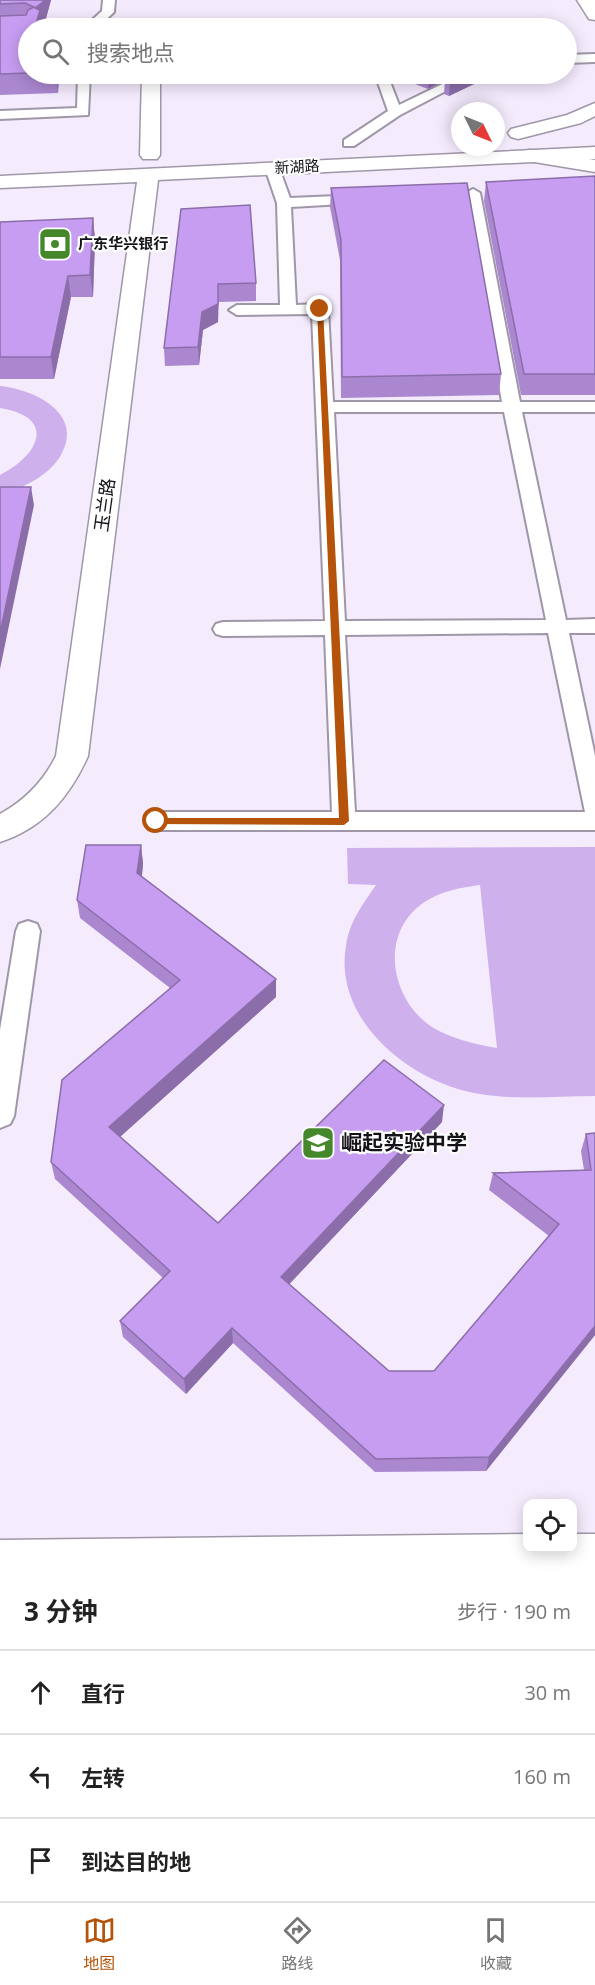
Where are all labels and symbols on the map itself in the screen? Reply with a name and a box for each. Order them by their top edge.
north arrow [451,102,505,156]
street label: 新湖路 [274,155,320,177]
bank icon: 广东华兴银行 [37,226,73,262]
place label: 广东华兴银行 [78,233,168,253]
route end [306,295,332,321]
street label: 玉兰路 [88,476,120,533]
route start [142,807,168,833]
school or university icon: 崛起实验中学 [300,1125,336,1161]
place label: 崛起实验中学 [341,1128,467,1156]

